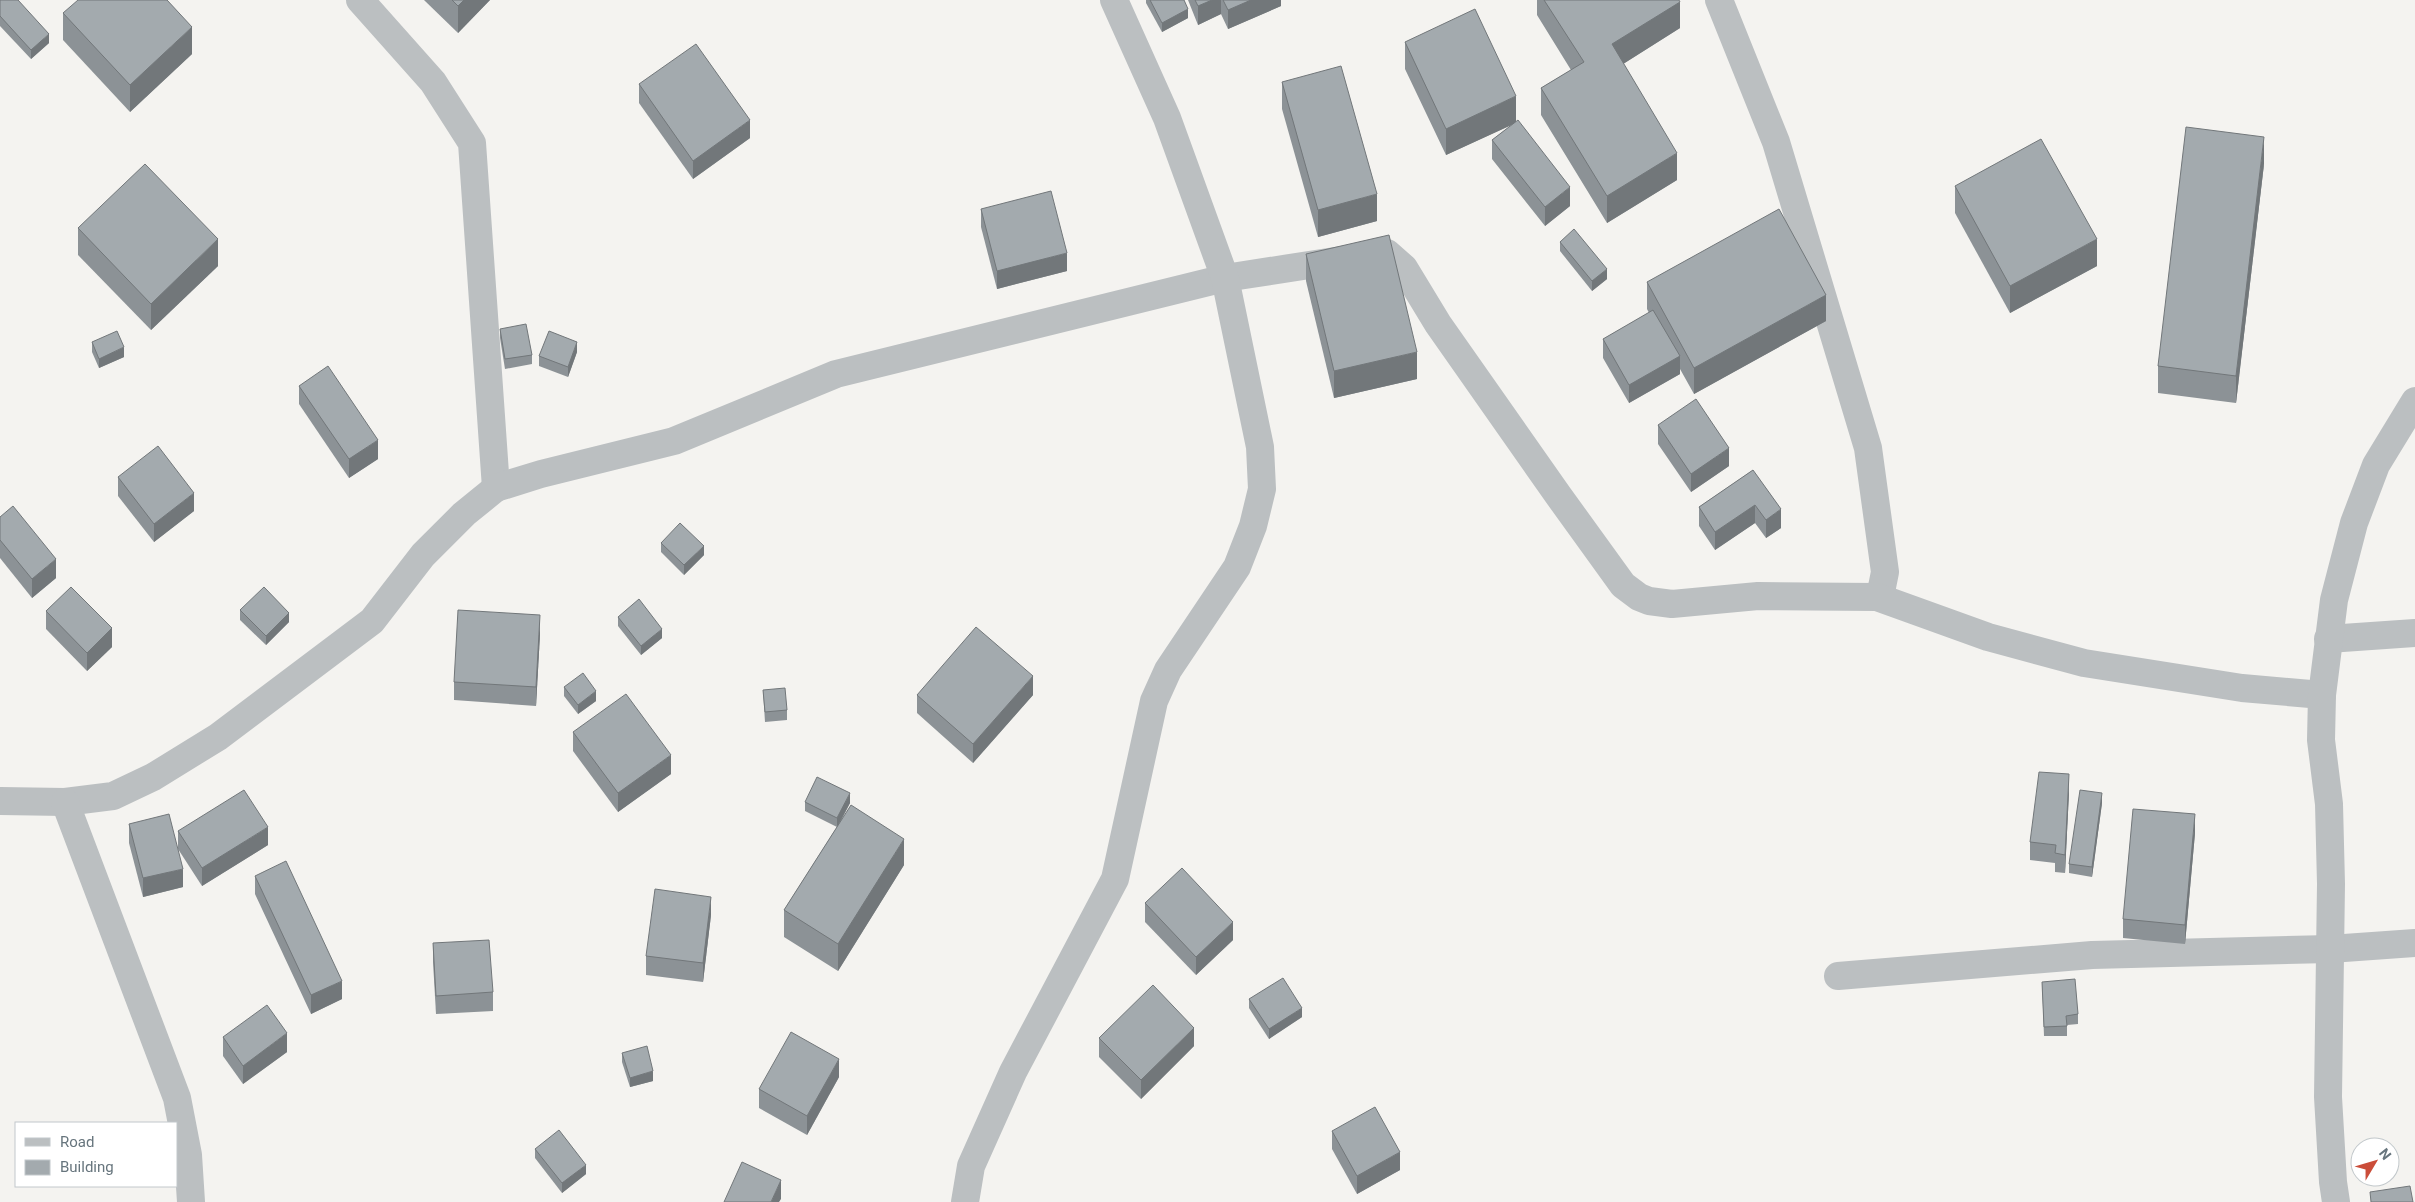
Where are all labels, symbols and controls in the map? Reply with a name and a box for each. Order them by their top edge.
legend [15,1122,178,1187]
text: Road [60,1133,94,1151]
north arrow [2350,1137,2400,1187]
text: N [2376,1145,2395,1163]
text: Building [60,1158,114,1176]

